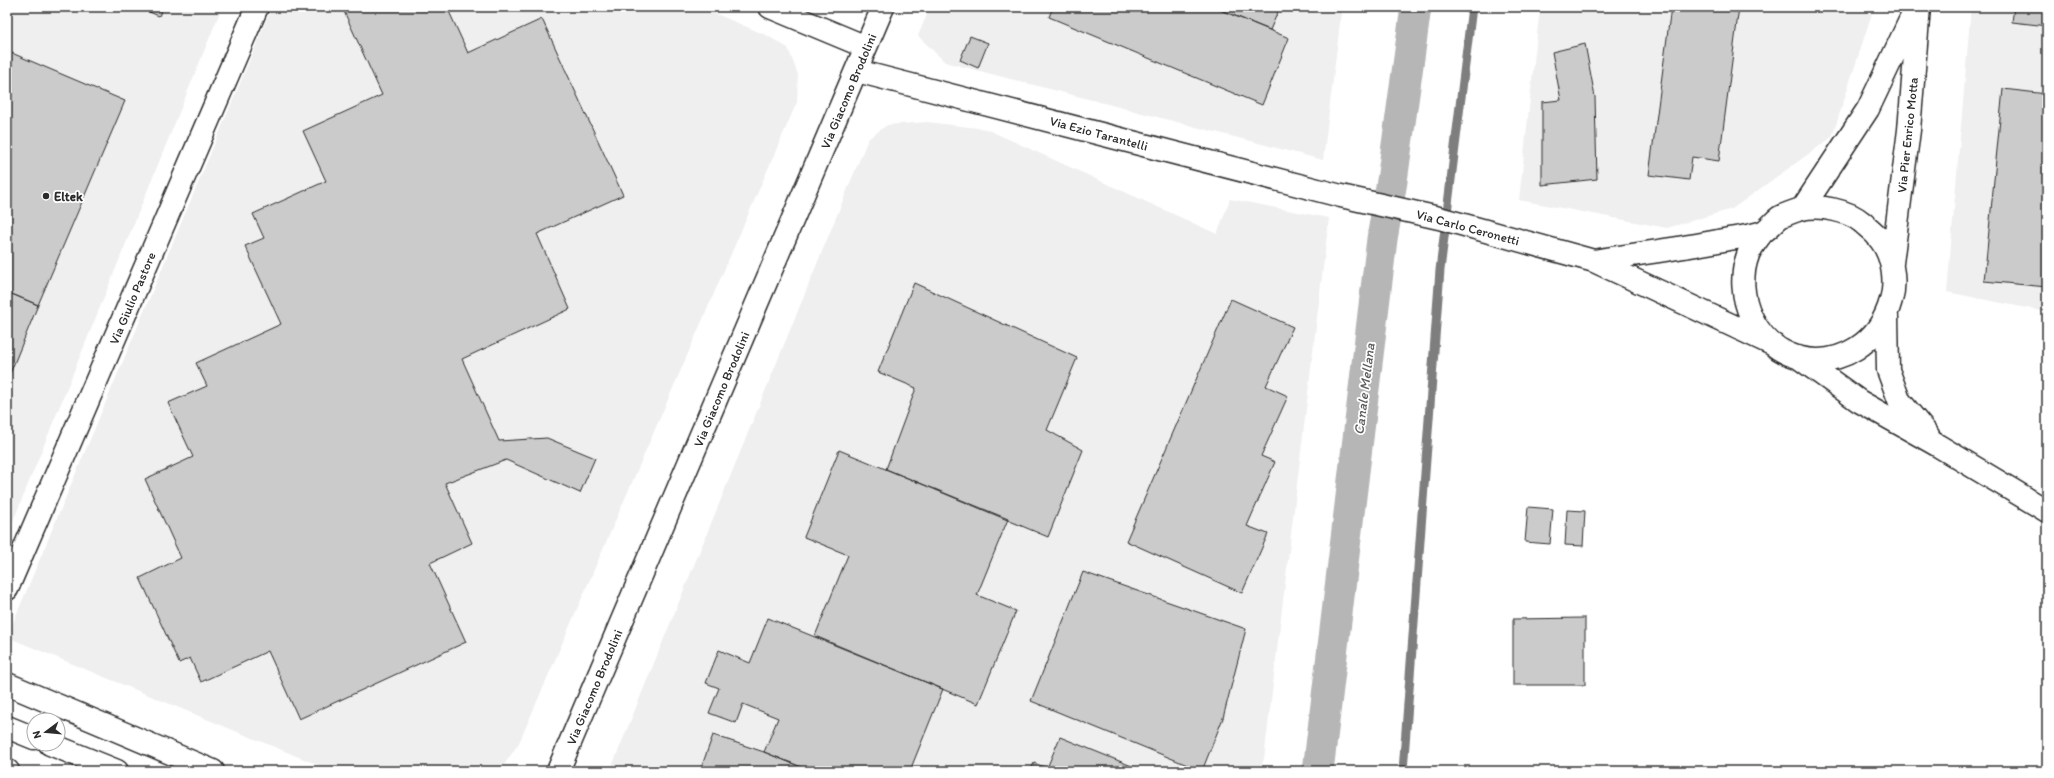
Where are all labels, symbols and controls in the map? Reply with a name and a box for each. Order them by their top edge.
street label: Via Giacomo Brodolini [817,31,880,151]
street label: Via Pier Enrico Motta [1894,76,1921,194]
street label: Via Ezio Tarantelli [1048,113,1150,154]
place label: Eltek [54,189,83,204]
marker: Eltek [41,191,51,201]
street label: Via Carlo Ceronetti [1415,206,1521,248]
street label: Via Giulio Pastore [106,250,159,347]
street label: Via Giacomo Brodolini [690,329,753,449]
water label: Canale Mellana [1350,342,1379,436]
street label: Via Giacomo Brodolini [563,627,626,747]
north arrow [26,712,66,752]
text: N [30,729,44,740]

